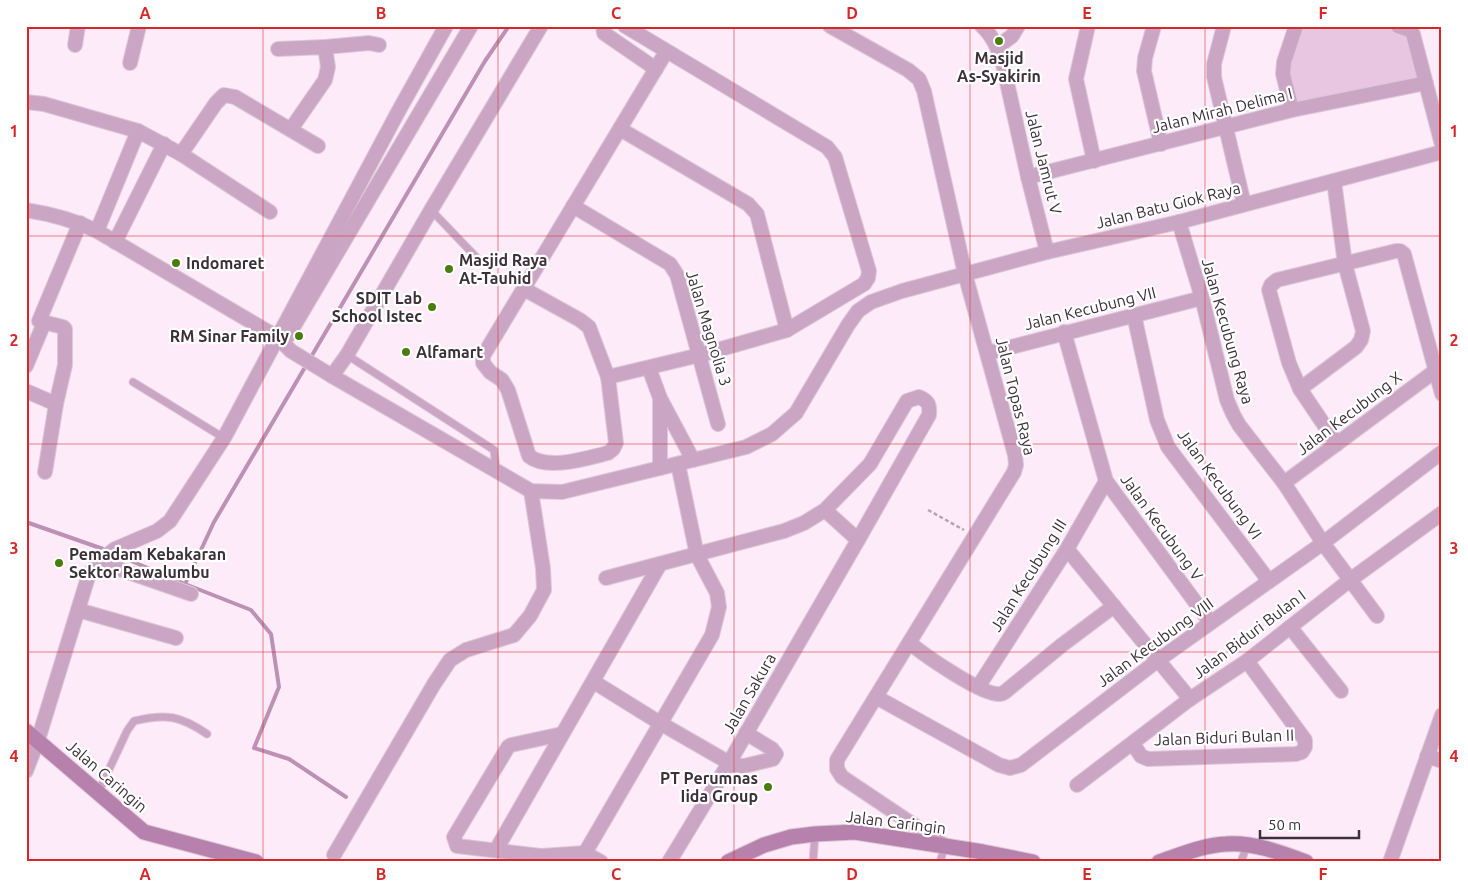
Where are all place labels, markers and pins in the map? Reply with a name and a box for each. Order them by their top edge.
marker: Masjid As-Syakirin [993,35,1005,47]
place label: Masjid As-Syakirin [957,49,1041,85]
place label: Masjid Raya At-Tauhid [459,251,548,287]
place label: Indomaret [186,254,265,272]
marker: Indomaret [170,257,182,269]
marker: Masjid Raya At-Tauhid [443,263,455,275]
place label: SDIT Lab School Istec [332,289,422,325]
marker: SDIT Lab School Istec [426,301,438,313]
place label: RM Sinar Family [170,327,290,345]
marker: RM Sinar Family [293,330,305,342]
place label: Alfamart [416,343,483,361]
marker: Alfamart [400,346,412,358]
place label: Pemadam Kebakaran Sektor Rawalumbu [69,545,226,581]
marker: Pemadam Kebakaran Sektor Rawalumbu [53,557,65,569]
place label: PT Perumnas Iida Group [660,769,758,805]
marker: PT Perumnas Iida Group [762,781,774,793]

